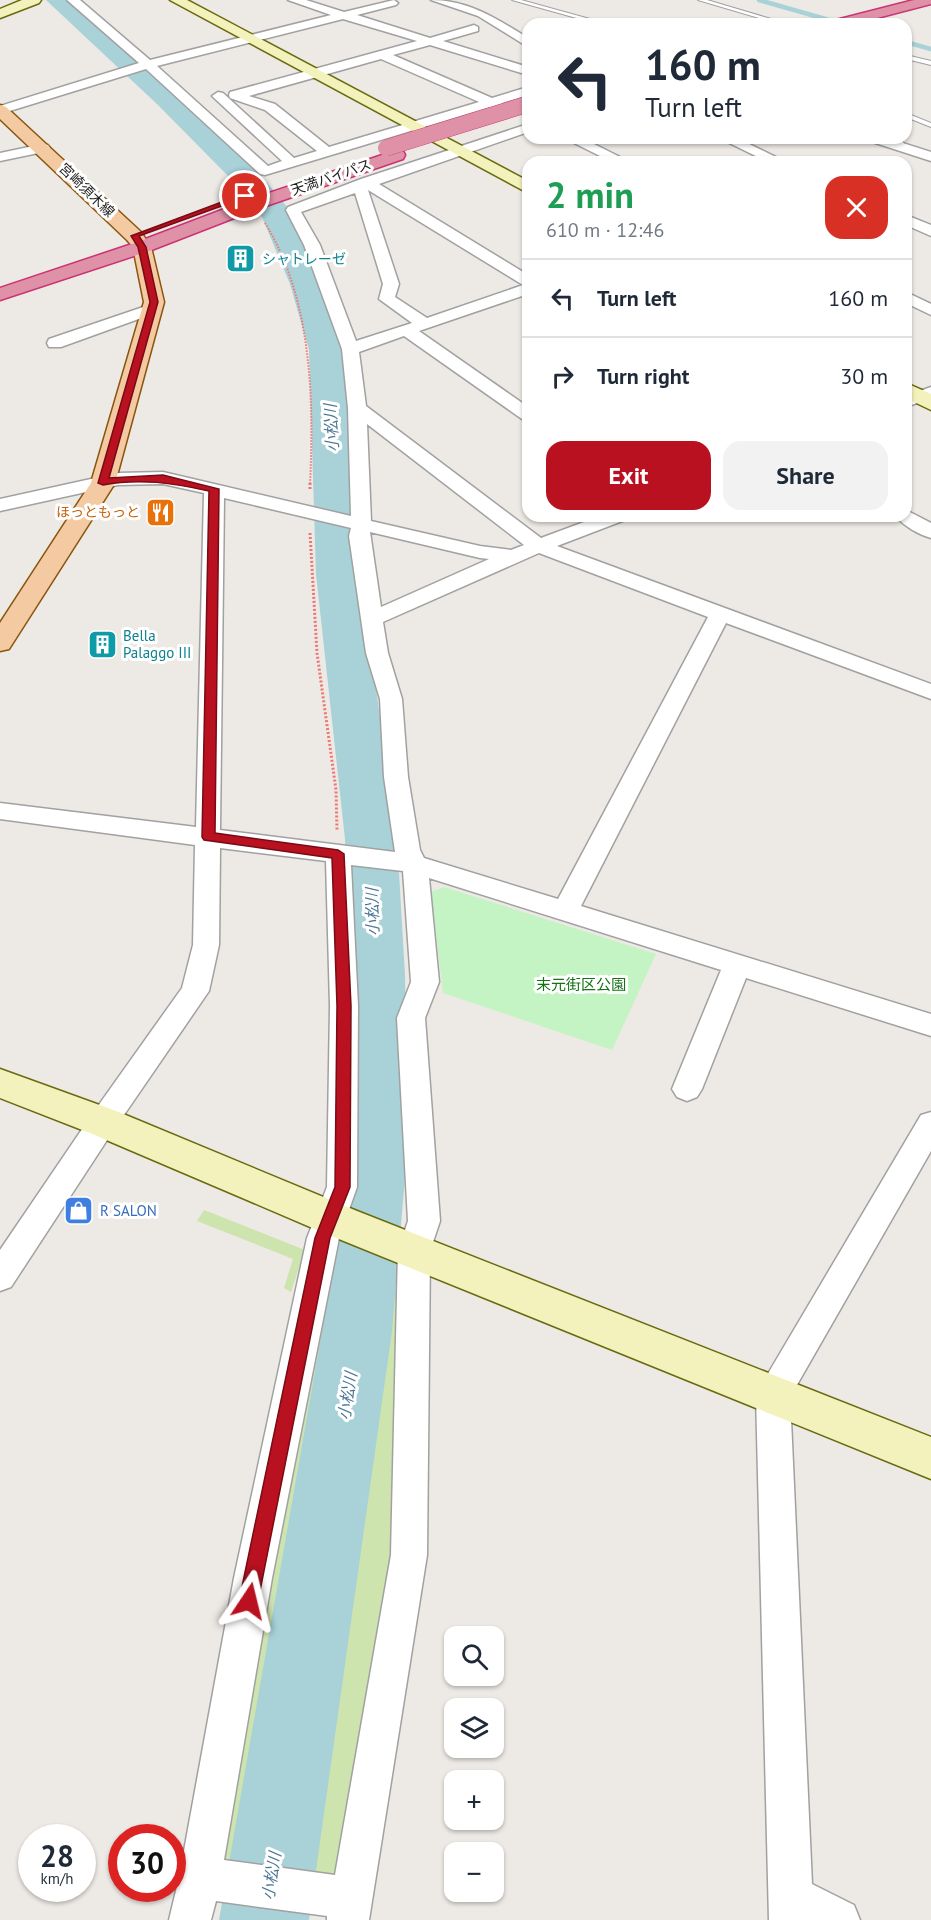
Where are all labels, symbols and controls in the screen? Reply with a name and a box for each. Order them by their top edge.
text: 160 m [645,37,761,92]
icon: left [546,42,624,120]
text: Turn left [645,90,742,124]
street label: 天満バイパス [288,155,374,199]
street label: 宮崎須木線 [56,159,118,221]
pin [219,170,270,221]
text: 2 min [546,171,634,218]
button: close [825,176,888,239]
icon: arrive [228,179,261,212]
text: 610 m · 12:46 [546,217,664,243]
building icon: シャトレーゼ [225,243,257,275]
place label: シャトレーゼ [262,250,346,268]
icon: left [546,282,579,315]
text: Turn left [597,284,677,312]
text: 160 m [828,284,888,312]
icon: right [546,360,579,393]
text: Turn right [597,362,689,390]
text: 30 m [840,362,888,390]
water label: 小松川 [320,402,342,452]
button: Exit [546,441,711,510]
button: Share [723,441,888,510]
restaurant icon: ほっともっと [145,496,177,528]
place label: ほっともっと [56,503,140,521]
place label: Bella Palaggo III [123,626,191,662]
building icon: Bella Palaggo III [86,628,118,660]
water label: 小松川 [362,886,382,936]
park label: 末元街区公園 [536,975,626,994]
shop icon: R SALON [63,1194,95,1226]
place label: R SALON [100,1201,157,1220]
water label: 小松川 [333,1369,361,1421]
position arrow [217,1569,281,1633]
map controls [444,1626,504,1902]
button: search [444,1626,504,1686]
button: layers [444,1698,504,1758]
button: + [444,1770,504,1830]
speed limit sign: 30 [108,1824,186,1902]
text: 28 [40,1836,74,1875]
button: − [444,1842,504,1902]
water label: 小松川 [257,1849,285,1901]
text: km/h [41,1869,73,1888]

